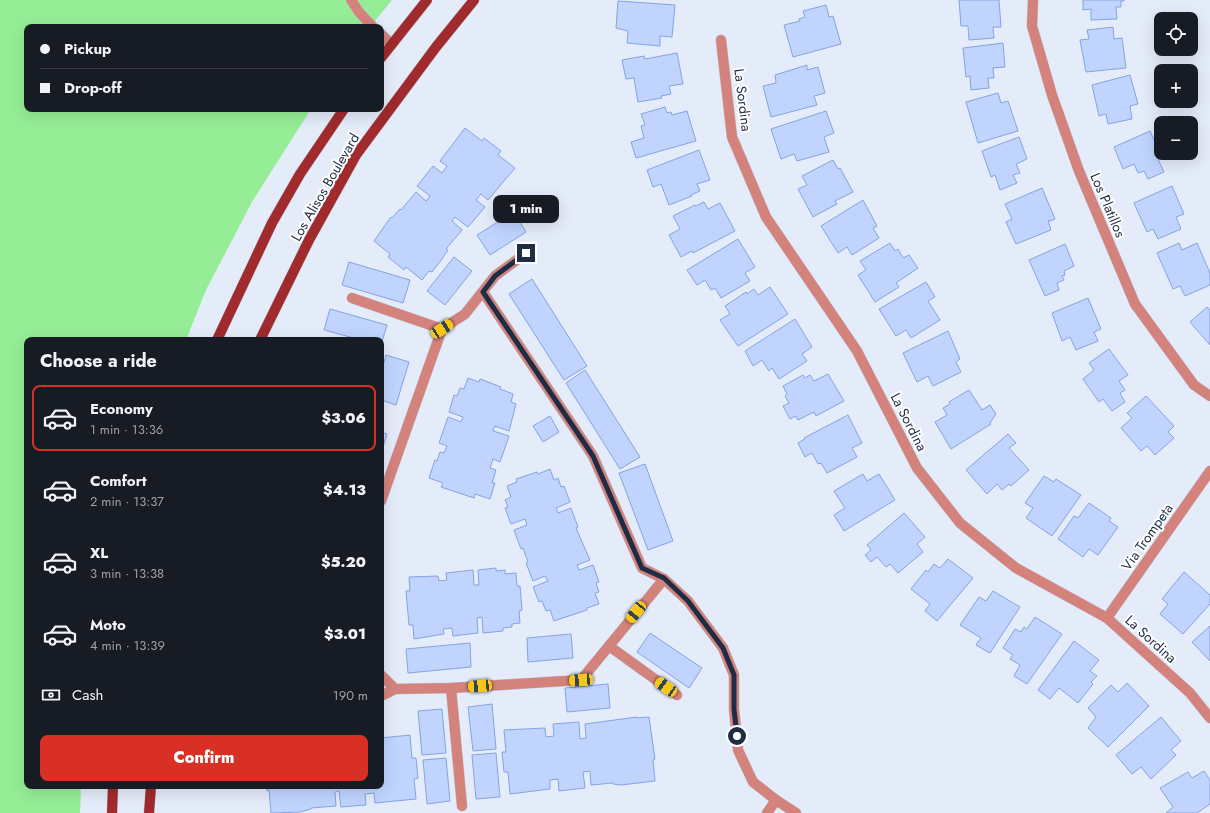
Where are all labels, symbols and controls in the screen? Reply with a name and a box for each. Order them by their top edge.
map controls [1154,12,1198,160]
button: locate [1154,12,1198,56]
text: Pickup [64,38,111,60]
button: + [1154,64,1198,108]
street label: La Sordina [729,67,757,133]
text: Drop-off [64,77,122,99]
button: − [1154,116,1198,160]
street label: Los Alisos Boulevard [286,129,364,245]
street label: Los Platillos [1085,170,1131,241]
callout: 1 min [493,195,559,223]
text: 1 min [510,199,542,218]
route end [517,244,535,262]
car [429,317,455,341]
text: Choose a ride [40,348,157,374]
street label: La Sordina [886,389,932,455]
text: Economy [90,398,153,420]
icon: car [42,400,78,436]
text: $3.06 [321,407,366,429]
text: 1 min · 13:36 [90,420,163,439]
text: Comfort [90,470,147,492]
icon: car [42,472,78,508]
text: $4.13 [323,479,366,501]
text: 2 min · 13:37 [90,492,164,511]
street label: Via Trompeta [1117,499,1177,575]
text: XL [90,542,108,564]
icon: car [42,544,78,580]
text: $5.20 [321,551,366,573]
text: 3 min · 13:38 [90,564,164,583]
car [624,599,648,625]
street label: La Sordina [1121,610,1181,668]
text: Moto [90,614,126,636]
icon: car [42,616,78,652]
text: $3.01 [324,623,366,645]
text: 4 min · 13:39 [90,636,165,655]
car [569,673,593,687]
car [653,675,679,699]
car [468,679,492,693]
icon: cash [40,684,62,706]
text: Cash [72,684,103,706]
text: 190 m [333,686,368,705]
route start [728,727,746,745]
button: Confirm [40,735,368,781]

